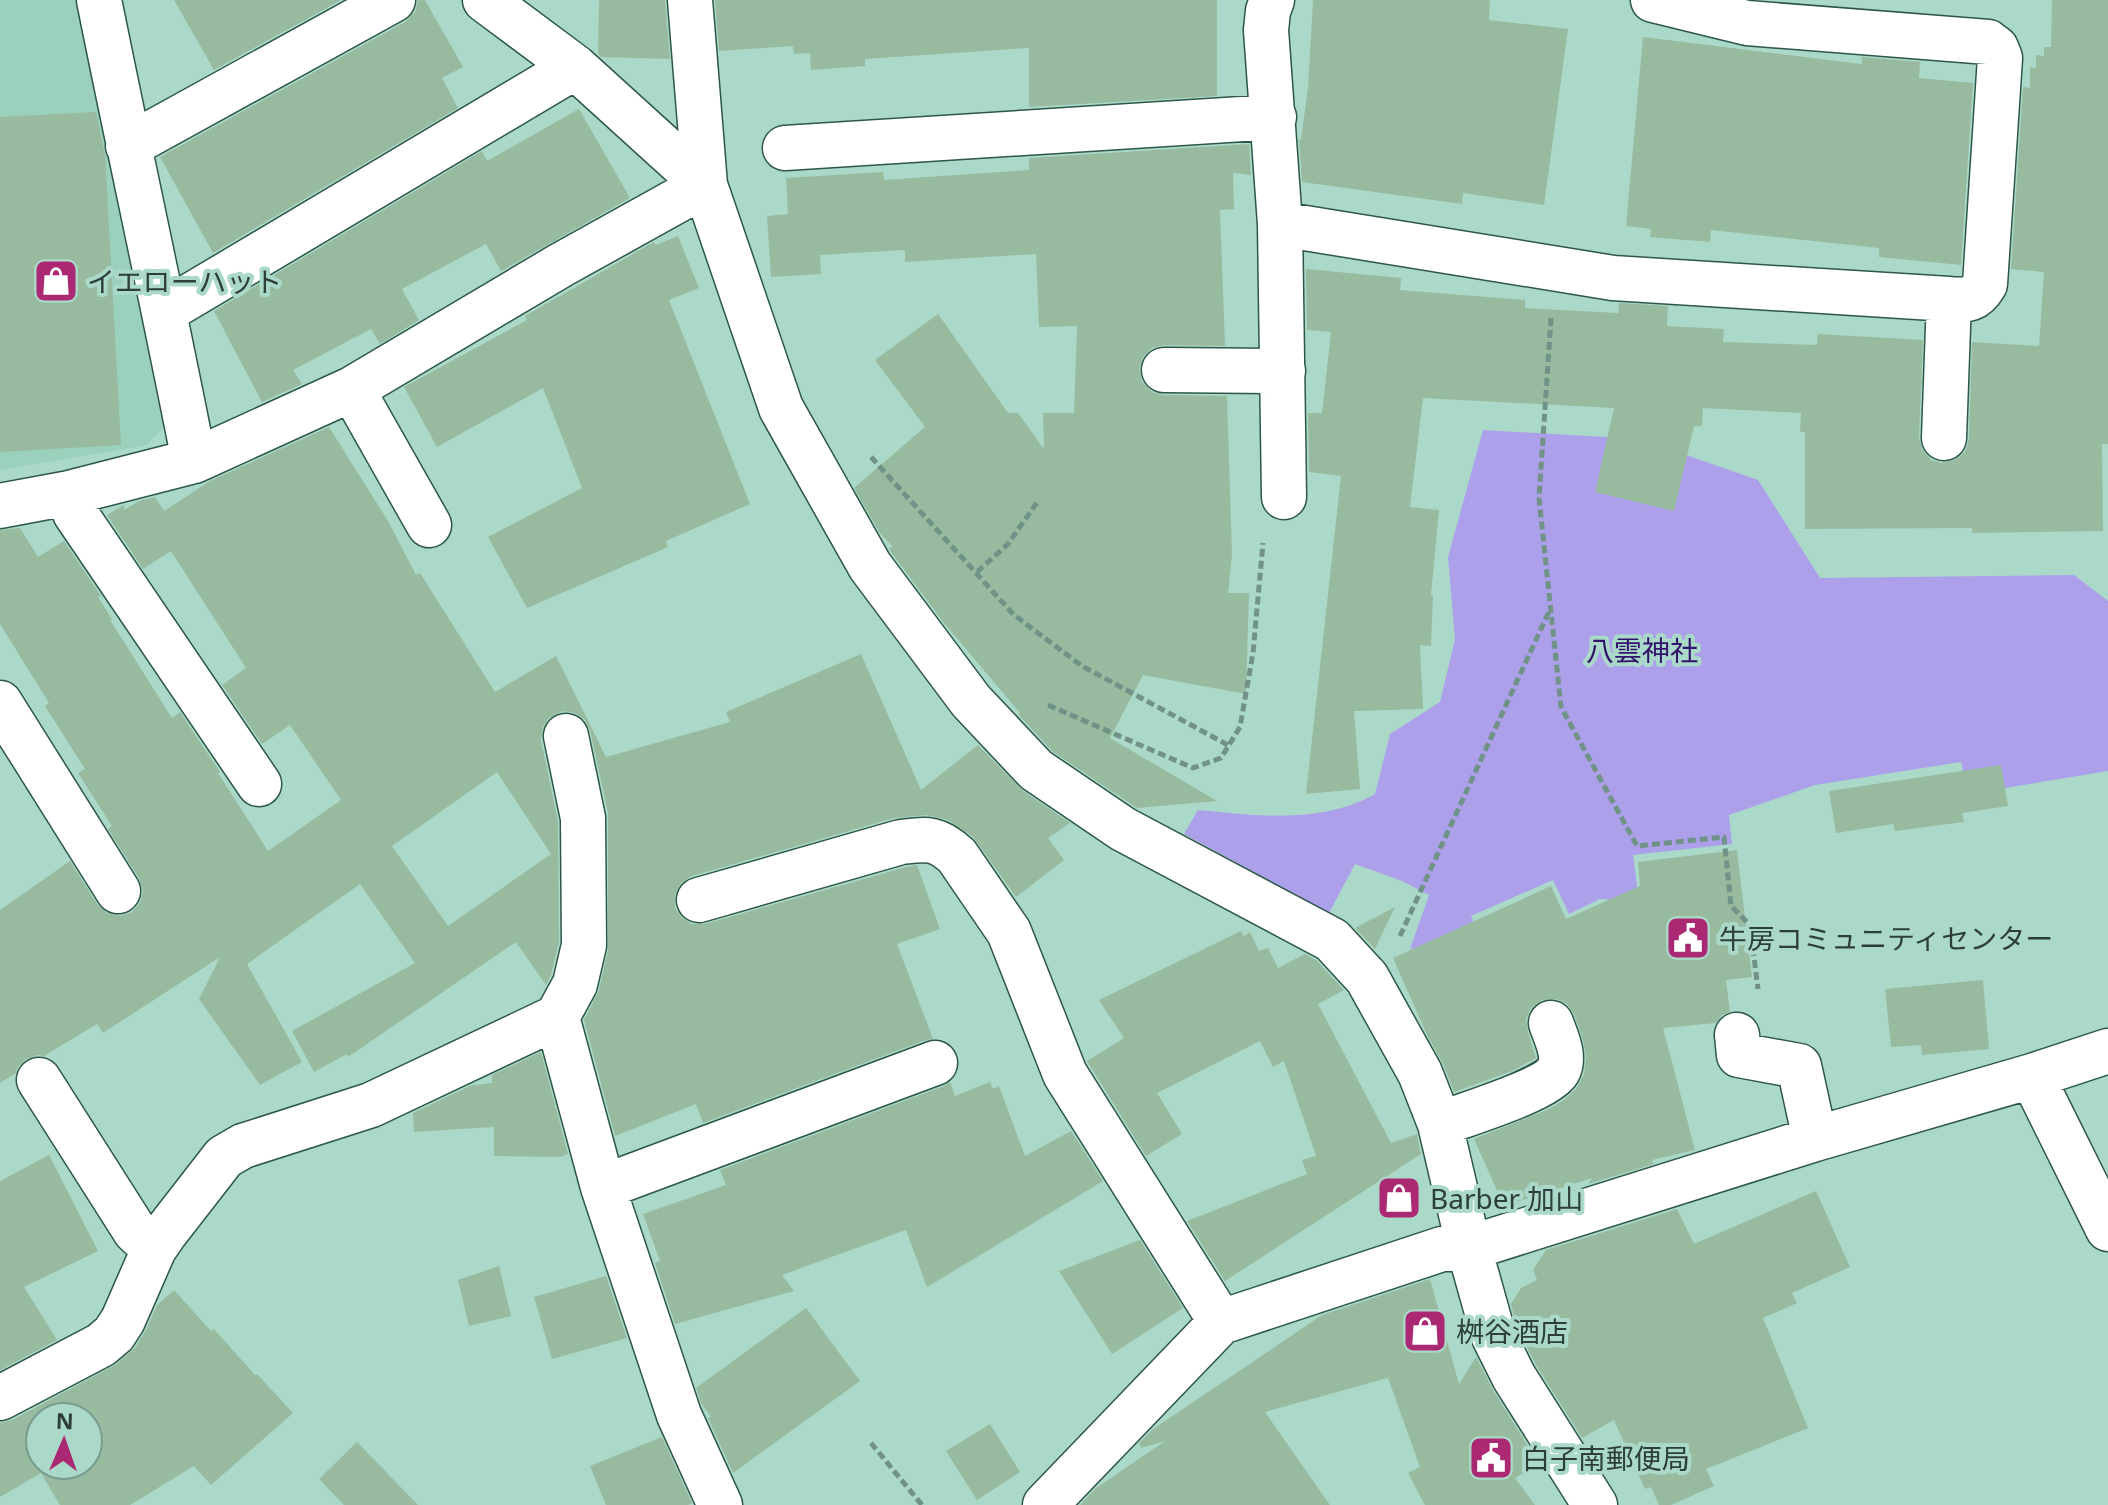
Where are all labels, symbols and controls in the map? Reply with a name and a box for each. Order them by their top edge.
shop icon: イエローハット [32,257,80,305]
place label: イエローハット [87,262,282,300]
park label: 八雲神社 [1586,631,1698,669]
public building icon: 牛房コミュニティセンター [1664,914,1712,962]
place label: 牛房コミュニティセンター [1719,919,2053,957]
shop icon: Barber 加山 [1375,1174,1423,1222]
place label: Barber 加山 [1430,1179,1583,1217]
shop icon: 桝谷酒店 [1401,1307,1449,1355]
place label: 桝谷酒店 [1456,1312,1568,1350]
north arrow [24,1401,104,1481]
text: N [55,1405,74,1435]
public building icon: 白子南郵便局 [1467,1434,1515,1482]
place label: 白子南郵便局 [1522,1439,1690,1477]

